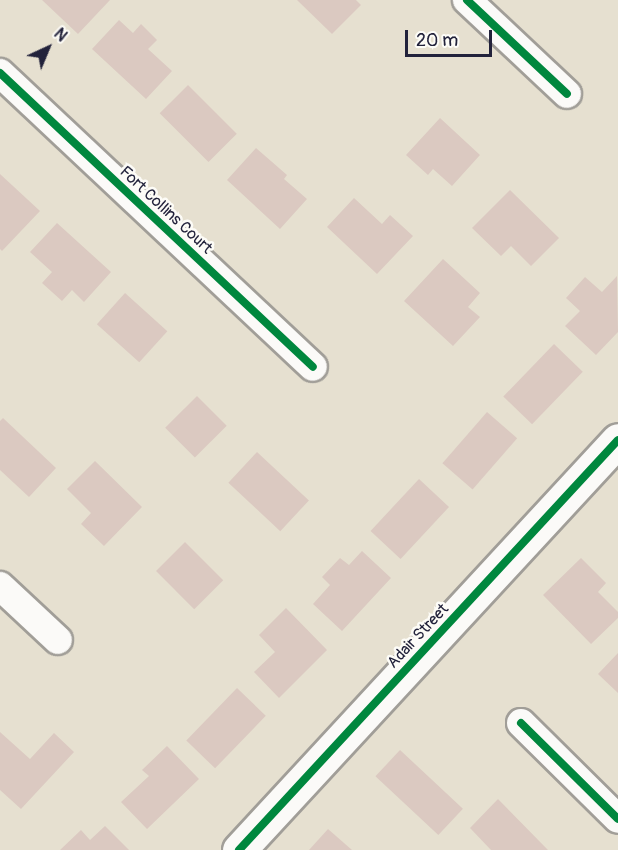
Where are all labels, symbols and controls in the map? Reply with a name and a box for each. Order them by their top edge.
north arrow [18,18,78,78]
scale bar [408,18,495,56]
text: N [50,24,71,46]
text: 20 m [416,29,458,52]
street label: Fort Collins Court [116,162,216,258]
street label: Adair Street [383,600,453,672]

